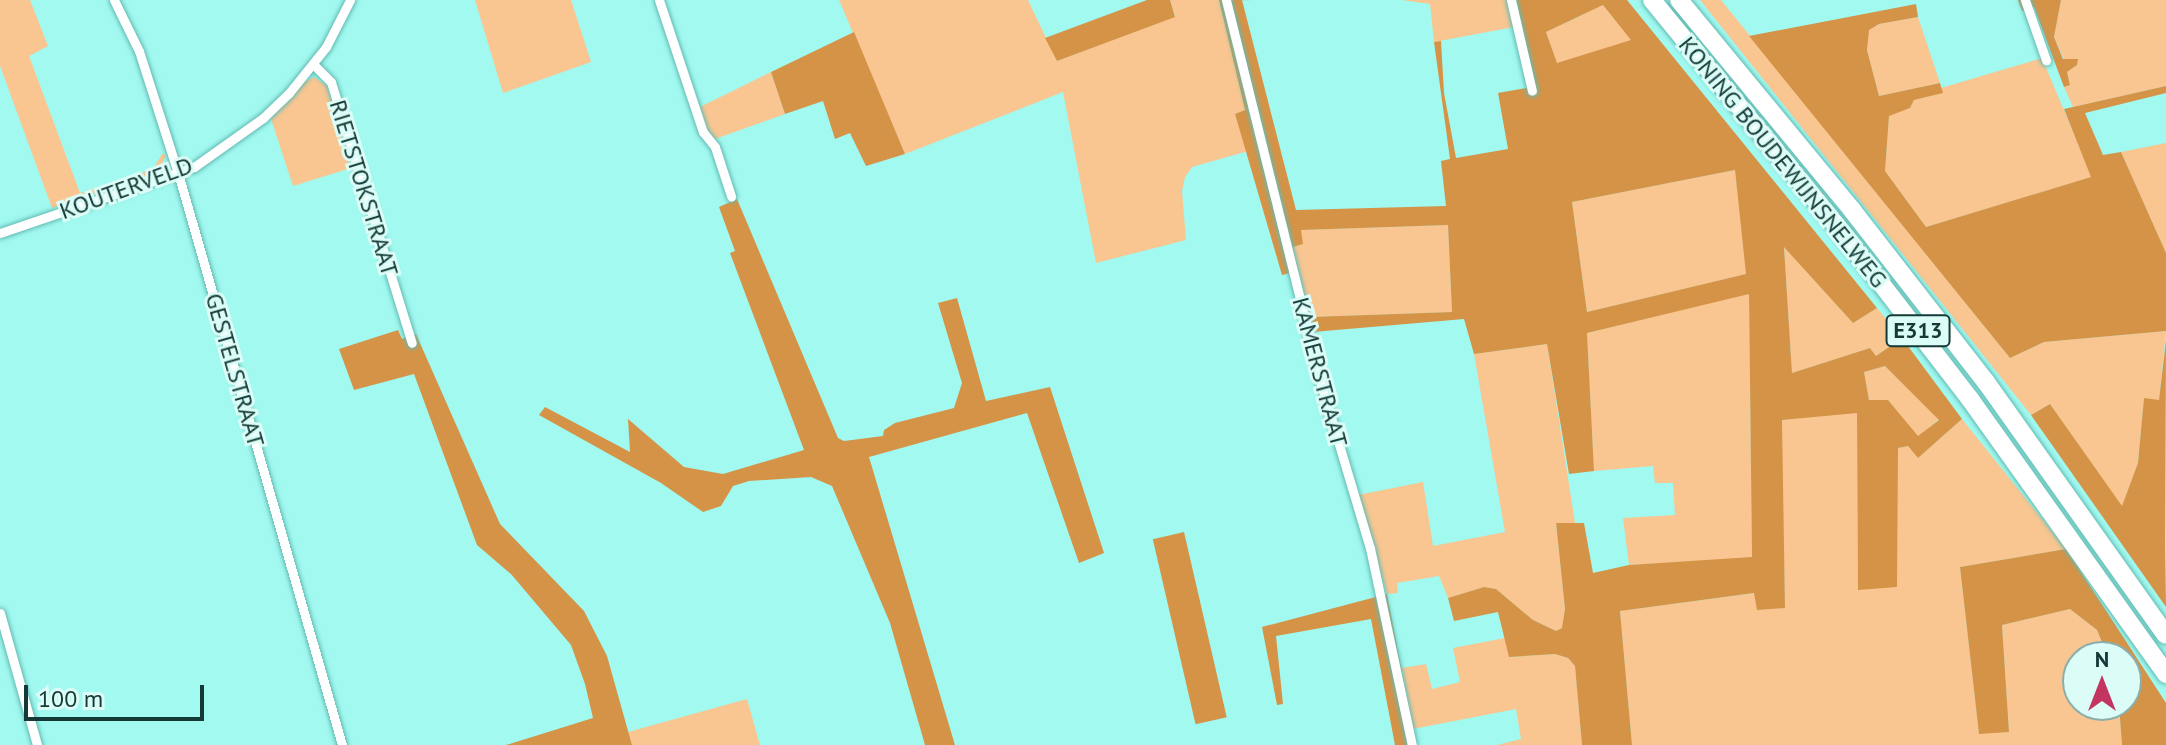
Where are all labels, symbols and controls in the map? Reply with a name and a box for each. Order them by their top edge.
street label: KONING BOUDEWIJNSNELWEG [1673,31,1893,293]
street label: RIETSTOKSTRAAT [323,96,405,280]
street label: KOUTERVELD [56,151,196,225]
street label: GESTELSTRAAT [199,290,271,450]
street label: KAMERSTRAAT [1286,294,1354,450]
road number: E313 [1884,313,1952,349]
north arrow [2062,641,2142,721]
text: N [2095,645,2109,673]
scale bar [28,669,208,719]
text: 100 m [38,683,103,714]

